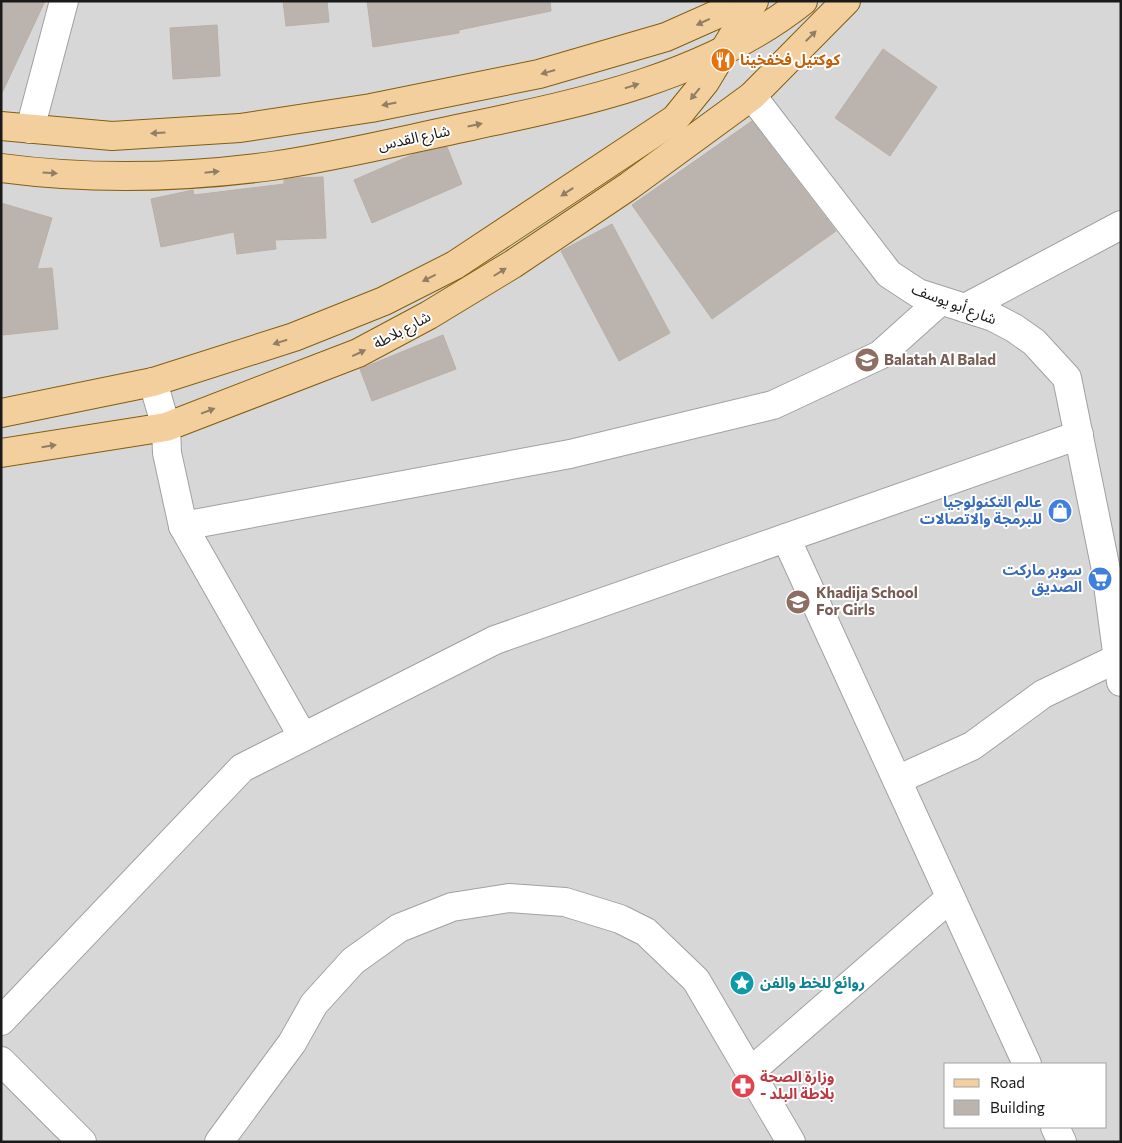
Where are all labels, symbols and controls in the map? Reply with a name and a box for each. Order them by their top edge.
one-way arrow [696,19,710,27]
one-way arrow [805,31,817,43]
restaurant icon: كوكتيل فخفخينا [710,47,736,73]
place label: كوكتيل فخفخينا [740,50,840,69]
one-way arrow [540,68,555,76]
one-way arrow [625,81,640,89]
one-way arrow [689,87,700,100]
one-way arrow [381,100,396,108]
street label: شارع القدس [376,121,452,157]
one-way arrow [468,121,484,129]
one-way arrow [150,129,166,137]
one-way arrow [204,167,220,175]
one-way arrow [42,169,58,177]
one-way arrow [560,187,573,197]
one-way arrow [493,267,506,277]
one-way arrow [422,274,436,282]
street label: شارع أبو يوسف [908,279,1000,331]
street label: شارع بلاطة [370,306,435,355]
one-way arrow [272,338,287,346]
school or university icon: Balatah Al Balad [854,347,880,373]
one-way arrow [352,348,366,356]
place label: Balatah Al Balad [884,350,996,368]
one-way arrow [200,407,215,415]
one-way arrow [42,442,58,450]
place label: عالم التكنولوجيا للبرمجة والاتصالات [920,492,1042,528]
shop icon: عالم التكنولوجيا للبرمجة والاتصالات [1047,498,1073,524]
place label: سوبر ماركت الصديق [1003,560,1082,596]
supermarket icon: سوبر ماركت الصديق [1087,566,1113,592]
place label: Khadija School For Girls [816,583,918,618]
school or university icon: Khadija School For Girls [785,589,811,615]
place icon: روائع للخط والفن [729,970,755,996]
place label: روائع للخط والفن [760,973,865,994]
legend [944,1063,1107,1128]
place label: وزارة الصحة - بلاطة البلد [760,1067,835,1102]
pharmacy icon: وزارة الصحة - بلاطة البلد [730,1073,756,1099]
text: Road [990,1073,1025,1091]
text: Building [990,1098,1045,1116]

